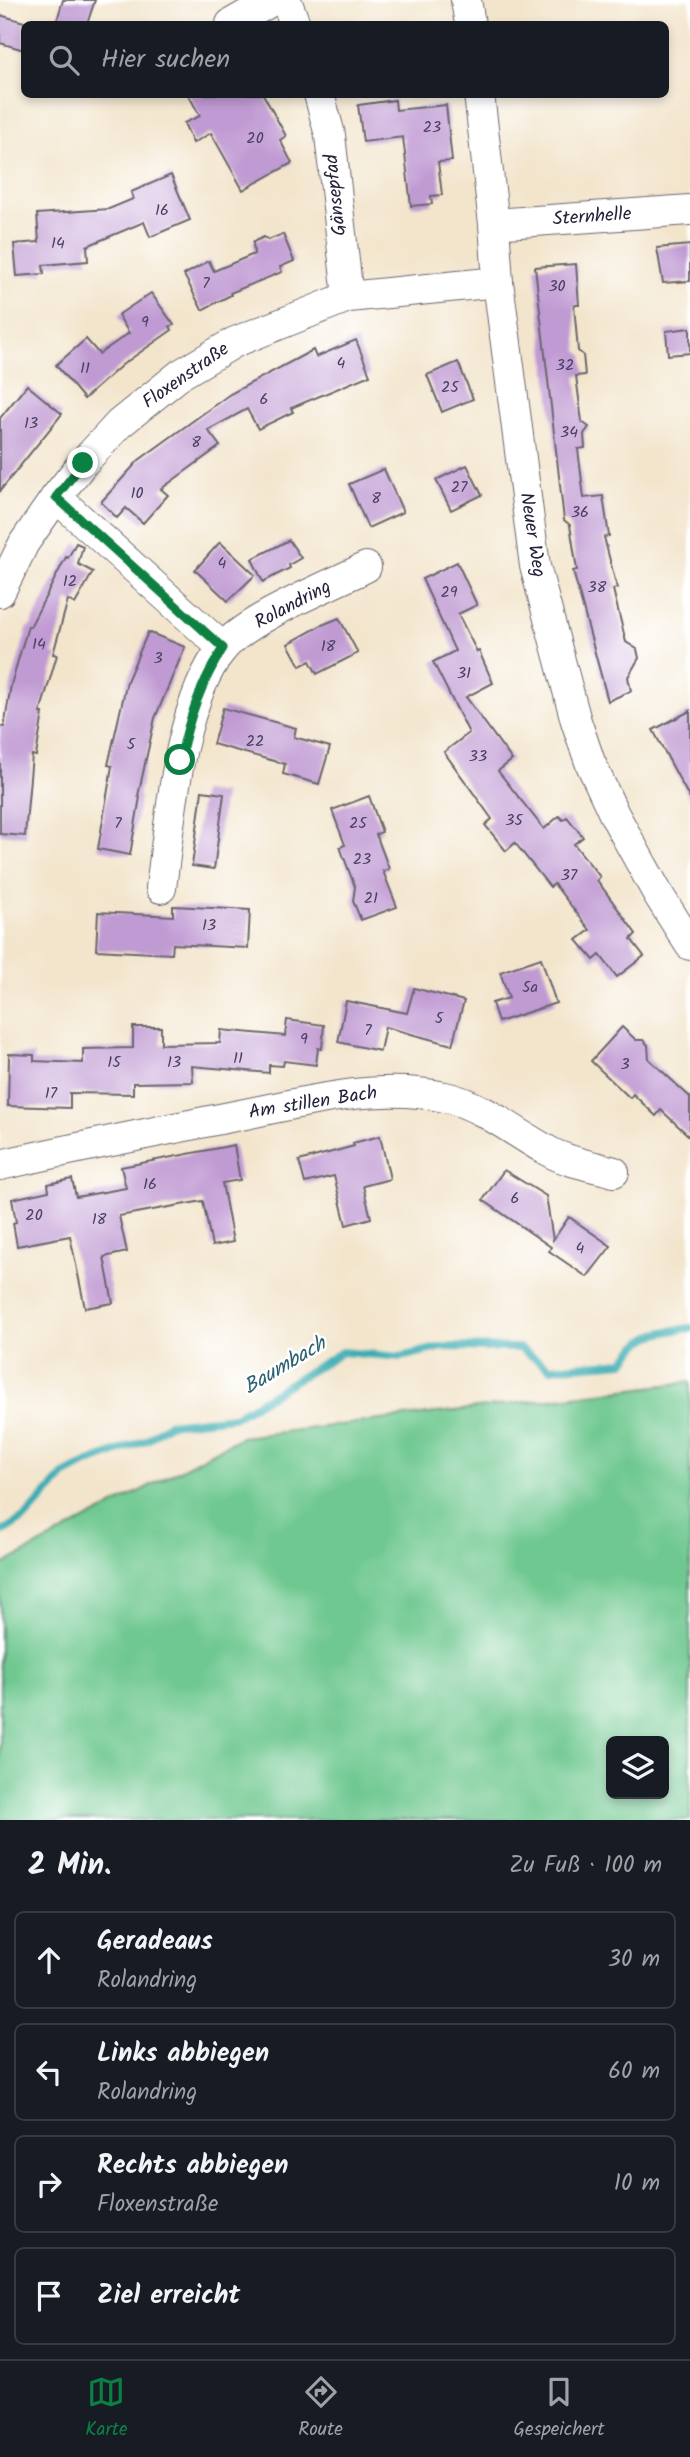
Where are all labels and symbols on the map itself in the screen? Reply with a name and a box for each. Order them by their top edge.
house number: 23 [423,115,441,140]
house number: 20 [246,126,264,151]
street label: Gänsepfad [317,152,355,237]
house number: 16 [155,198,169,223]
street label: Sternhelle [552,199,633,235]
house number: 14 [51,231,65,256]
house number: 7 [202,271,210,296]
house number: 30 [548,274,566,299]
house number: 9 [141,310,149,335]
street label: Floxenstraße [136,335,236,417]
house number: 4 [337,351,346,376]
house number: 32 [556,353,574,378]
house number: 11 [80,356,90,381]
house number: 25 [441,375,460,400]
house number: 6 [260,387,268,412]
house number: 13 [24,411,38,436]
house number: 34 [560,420,578,445]
house number: 8 [191,430,201,455]
route end [67,447,98,478]
house number: 27 [451,475,468,500]
house number: 10 [130,481,144,506]
house number: 8 [371,486,381,511]
street label: Neuer Weg [511,490,553,580]
house number: 36 [571,500,589,525]
house number: 4 [218,551,227,576]
house number: 12 [63,569,77,594]
street label: Rolandring [249,572,337,638]
house number: 38 [588,575,607,600]
house number: 29 [440,580,458,605]
house number: 14 [32,632,46,657]
house number: 18 [321,634,336,659]
house number: 3 [153,646,163,671]
house number: 31 [457,661,471,686]
house number: 22 [246,729,264,754]
house number: 5 [127,732,137,757]
route start [164,744,195,775]
house number: 33 [469,744,487,769]
house number: 35 [505,808,524,833]
house number: 7 [114,811,122,836]
house number: 25 [349,811,368,836]
house number: 23 [353,847,371,872]
house number: 37 [561,863,578,888]
house number: 21 [364,886,378,911]
house number: 13 [202,913,216,938]
house number: 5a [522,975,538,1000]
house number: 5 [435,1006,445,1031]
house number: 7 [364,1018,372,1043]
house number: 9 [300,1027,308,1052]
house number: 11 [233,1046,243,1071]
house number: 15 [107,1050,122,1075]
house number: 13 [167,1050,181,1075]
house number: 3 [620,1052,630,1077]
street label: Am stillen Bach [247,1078,379,1128]
house number: 17 [45,1081,58,1106]
house number: 16 [143,1172,157,1197]
house number: 6 [511,1186,519,1211]
house number: 20 [25,1203,43,1228]
house number: 18 [92,1207,107,1232]
house number: 4 [576,1236,585,1261]
water label: Baumbach [237,1327,334,1404]

